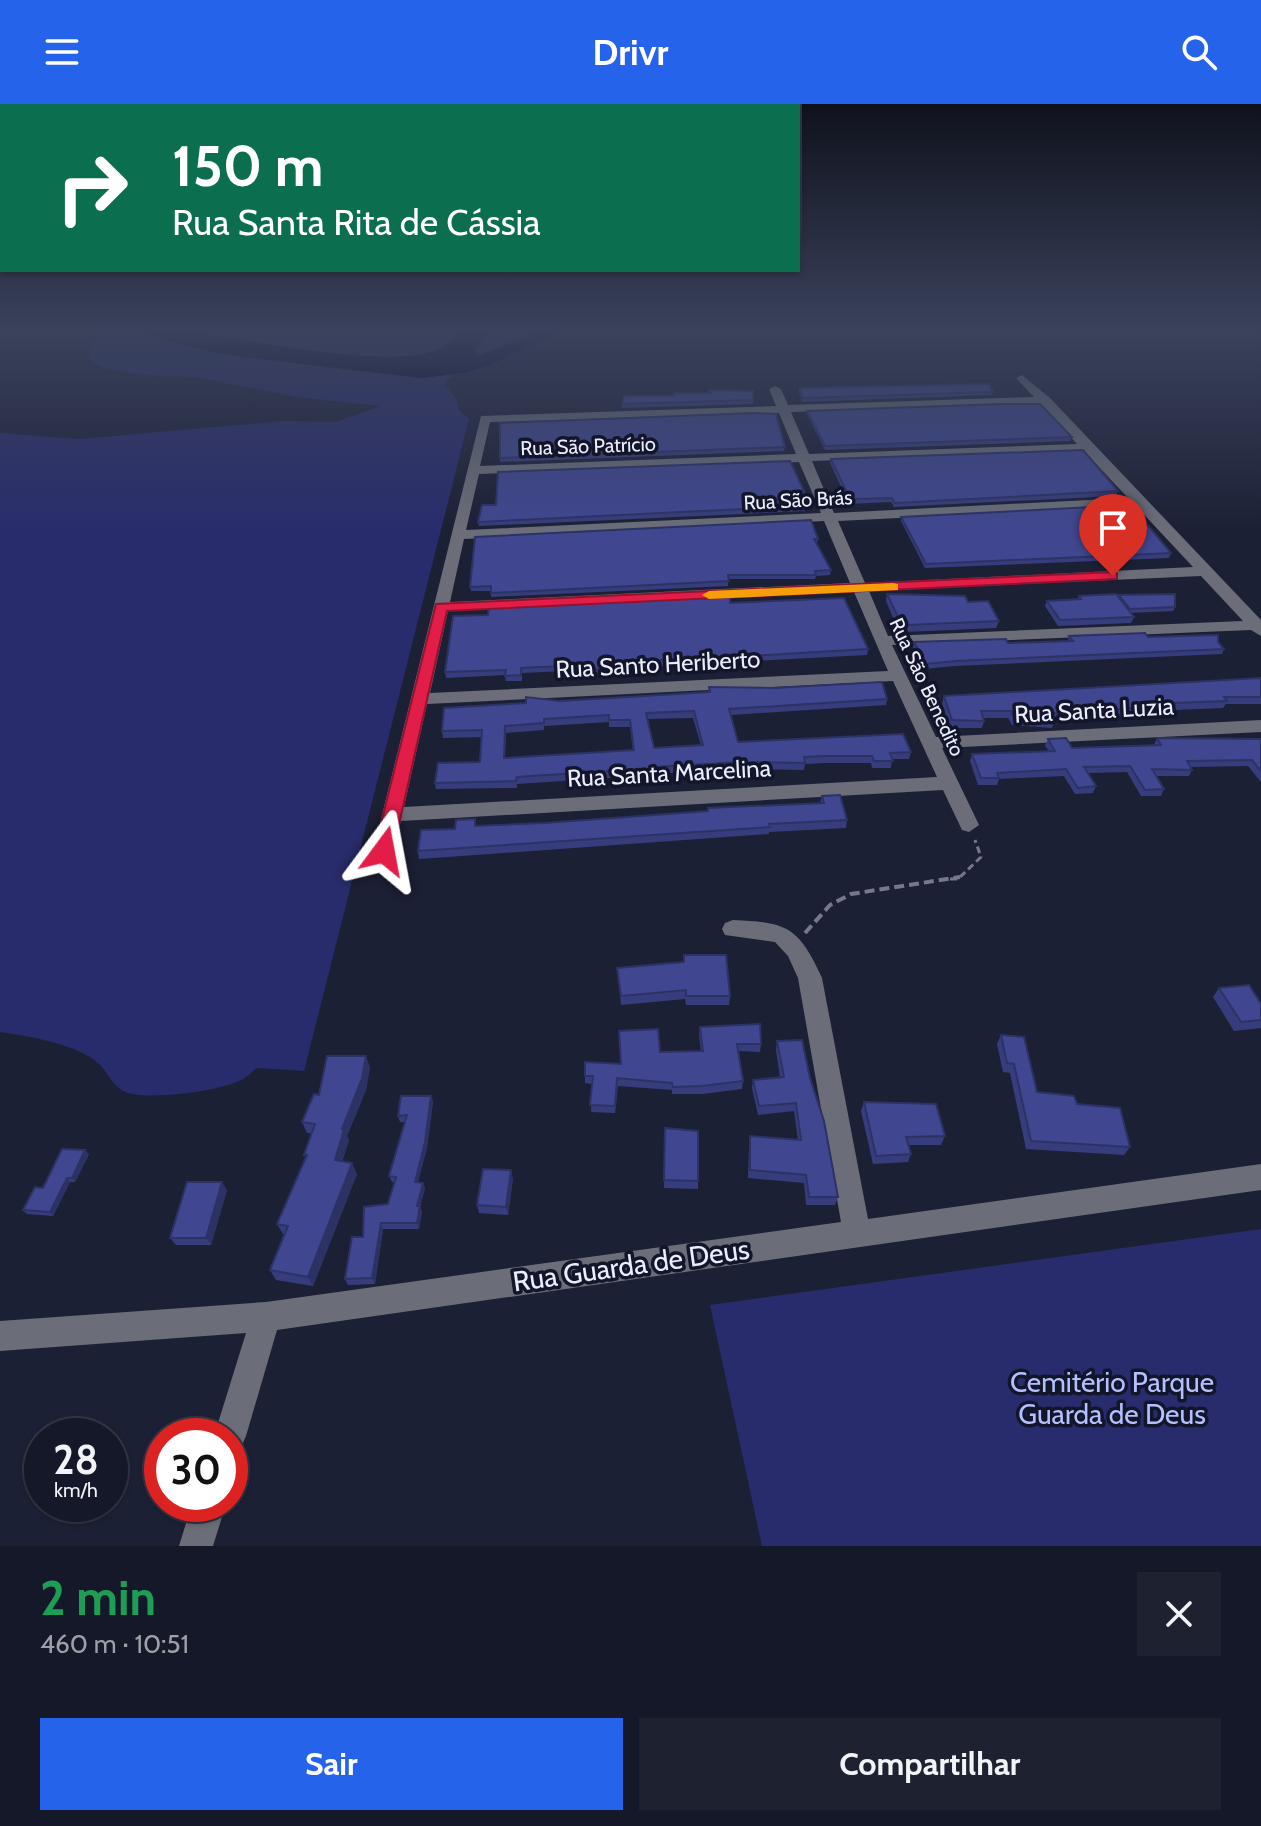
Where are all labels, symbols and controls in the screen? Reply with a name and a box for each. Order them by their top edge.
icon: menu [40,30,84,74]
text: Drivr [593,30,668,74]
icon: search [1177,30,1221,74]
text: 150 m [172,132,324,200]
icon: right [40,136,144,240]
text: Rua Santa Rita de Cássia [172,200,540,244]
street label: Rua São Patrício [520,432,656,460]
street label: Rua São Brás [743,485,853,515]
pin [1079,494,1147,576]
icon: arrive [1091,506,1135,550]
street label: Rua São Benedito [884,614,970,760]
street label: Rua Santo Heriberto [555,644,761,684]
street label: Rua Santa Luzia [1013,691,1175,729]
street label: Rua Santa Marcelina [566,753,772,793]
position arrow [342,809,426,893]
street label: Rua Guarda de Deus [511,1232,751,1298]
park label: Cemitério Parque Guarda de Deus [1010,1365,1214,1431]
speed limit sign: 30 [144,1418,248,1522]
text: 28 [53,1435,99,1484]
text: km/h [54,1478,98,1502]
text: 2 min [40,1569,156,1627]
button: close [1137,1572,1221,1656]
text: 460 m · 10:51 [40,1628,189,1660]
button: Sair [40,1718,623,1810]
button: Compartilhar [639,1718,1221,1810]

